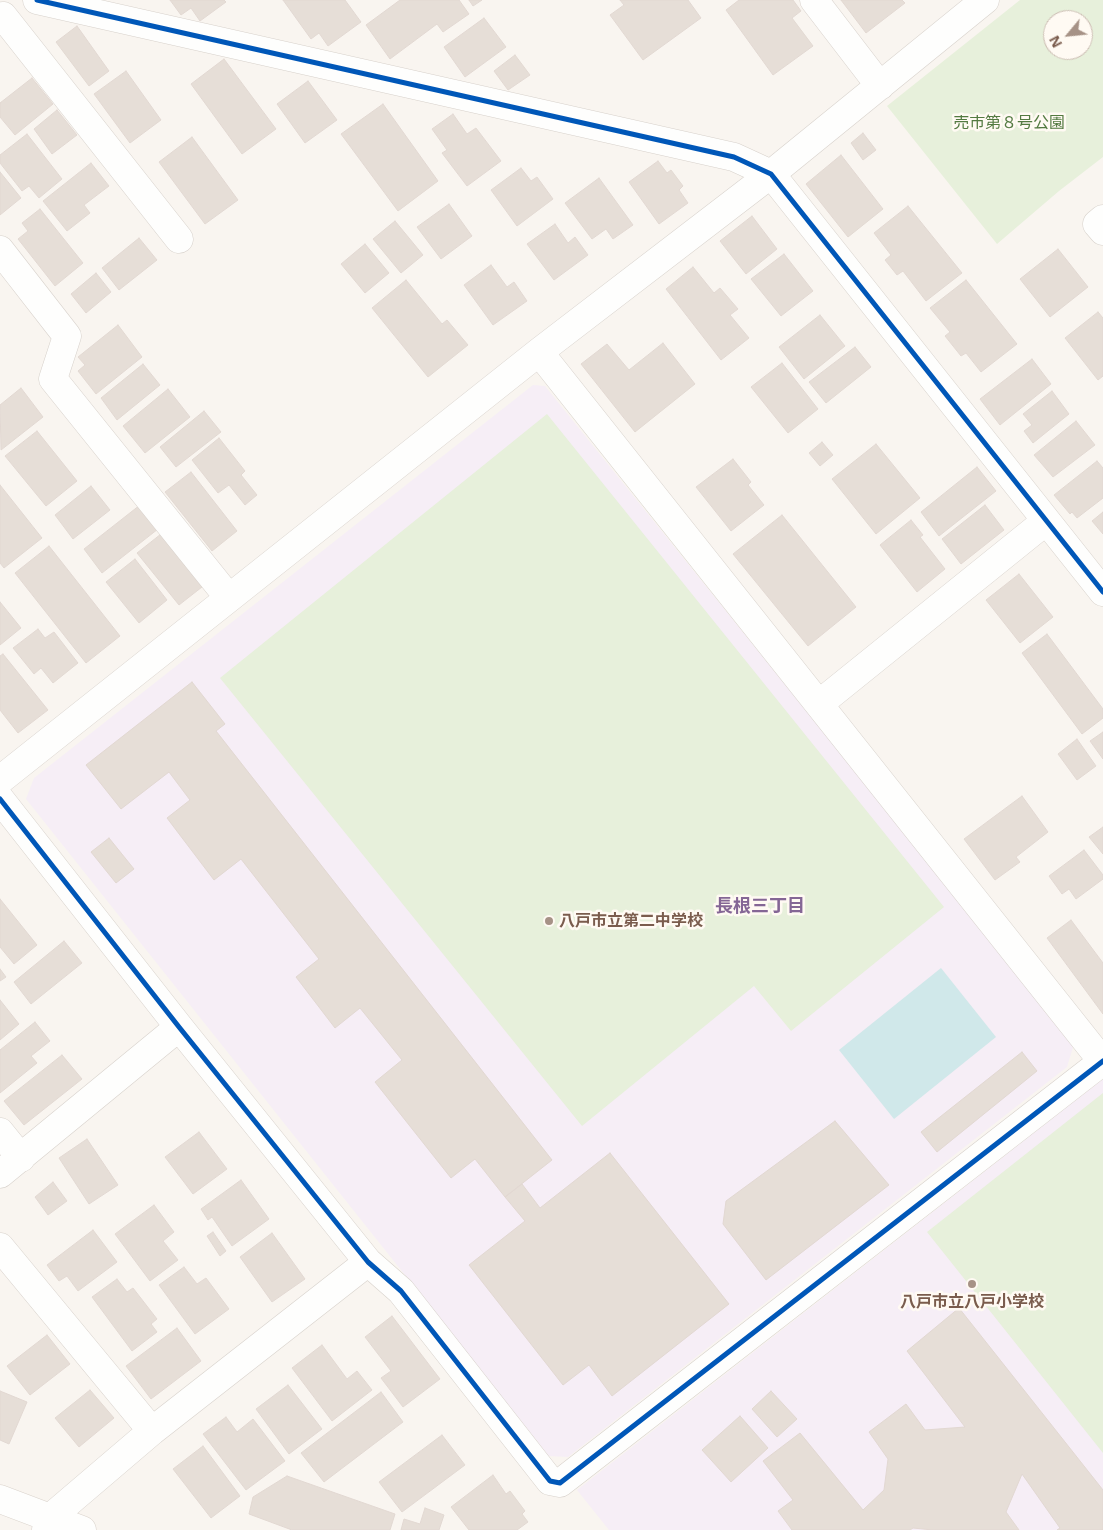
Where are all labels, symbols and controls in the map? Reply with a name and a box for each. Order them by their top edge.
north arrow [1043,10,1093,60]
text: N [1044,32,1066,51]
park label: 売市第８号公園 [953,113,1065,133]
district label: 長根三丁目 [715,896,805,918]
place label: 八戸市立第二中学校 [559,911,703,931]
marker: 八戸市立第二中学校 [543,915,555,927]
marker: 八戸市立八戸小学校 [966,1278,978,1290]
place label: 八戸市立八戸小学校 [900,1292,1044,1312]

